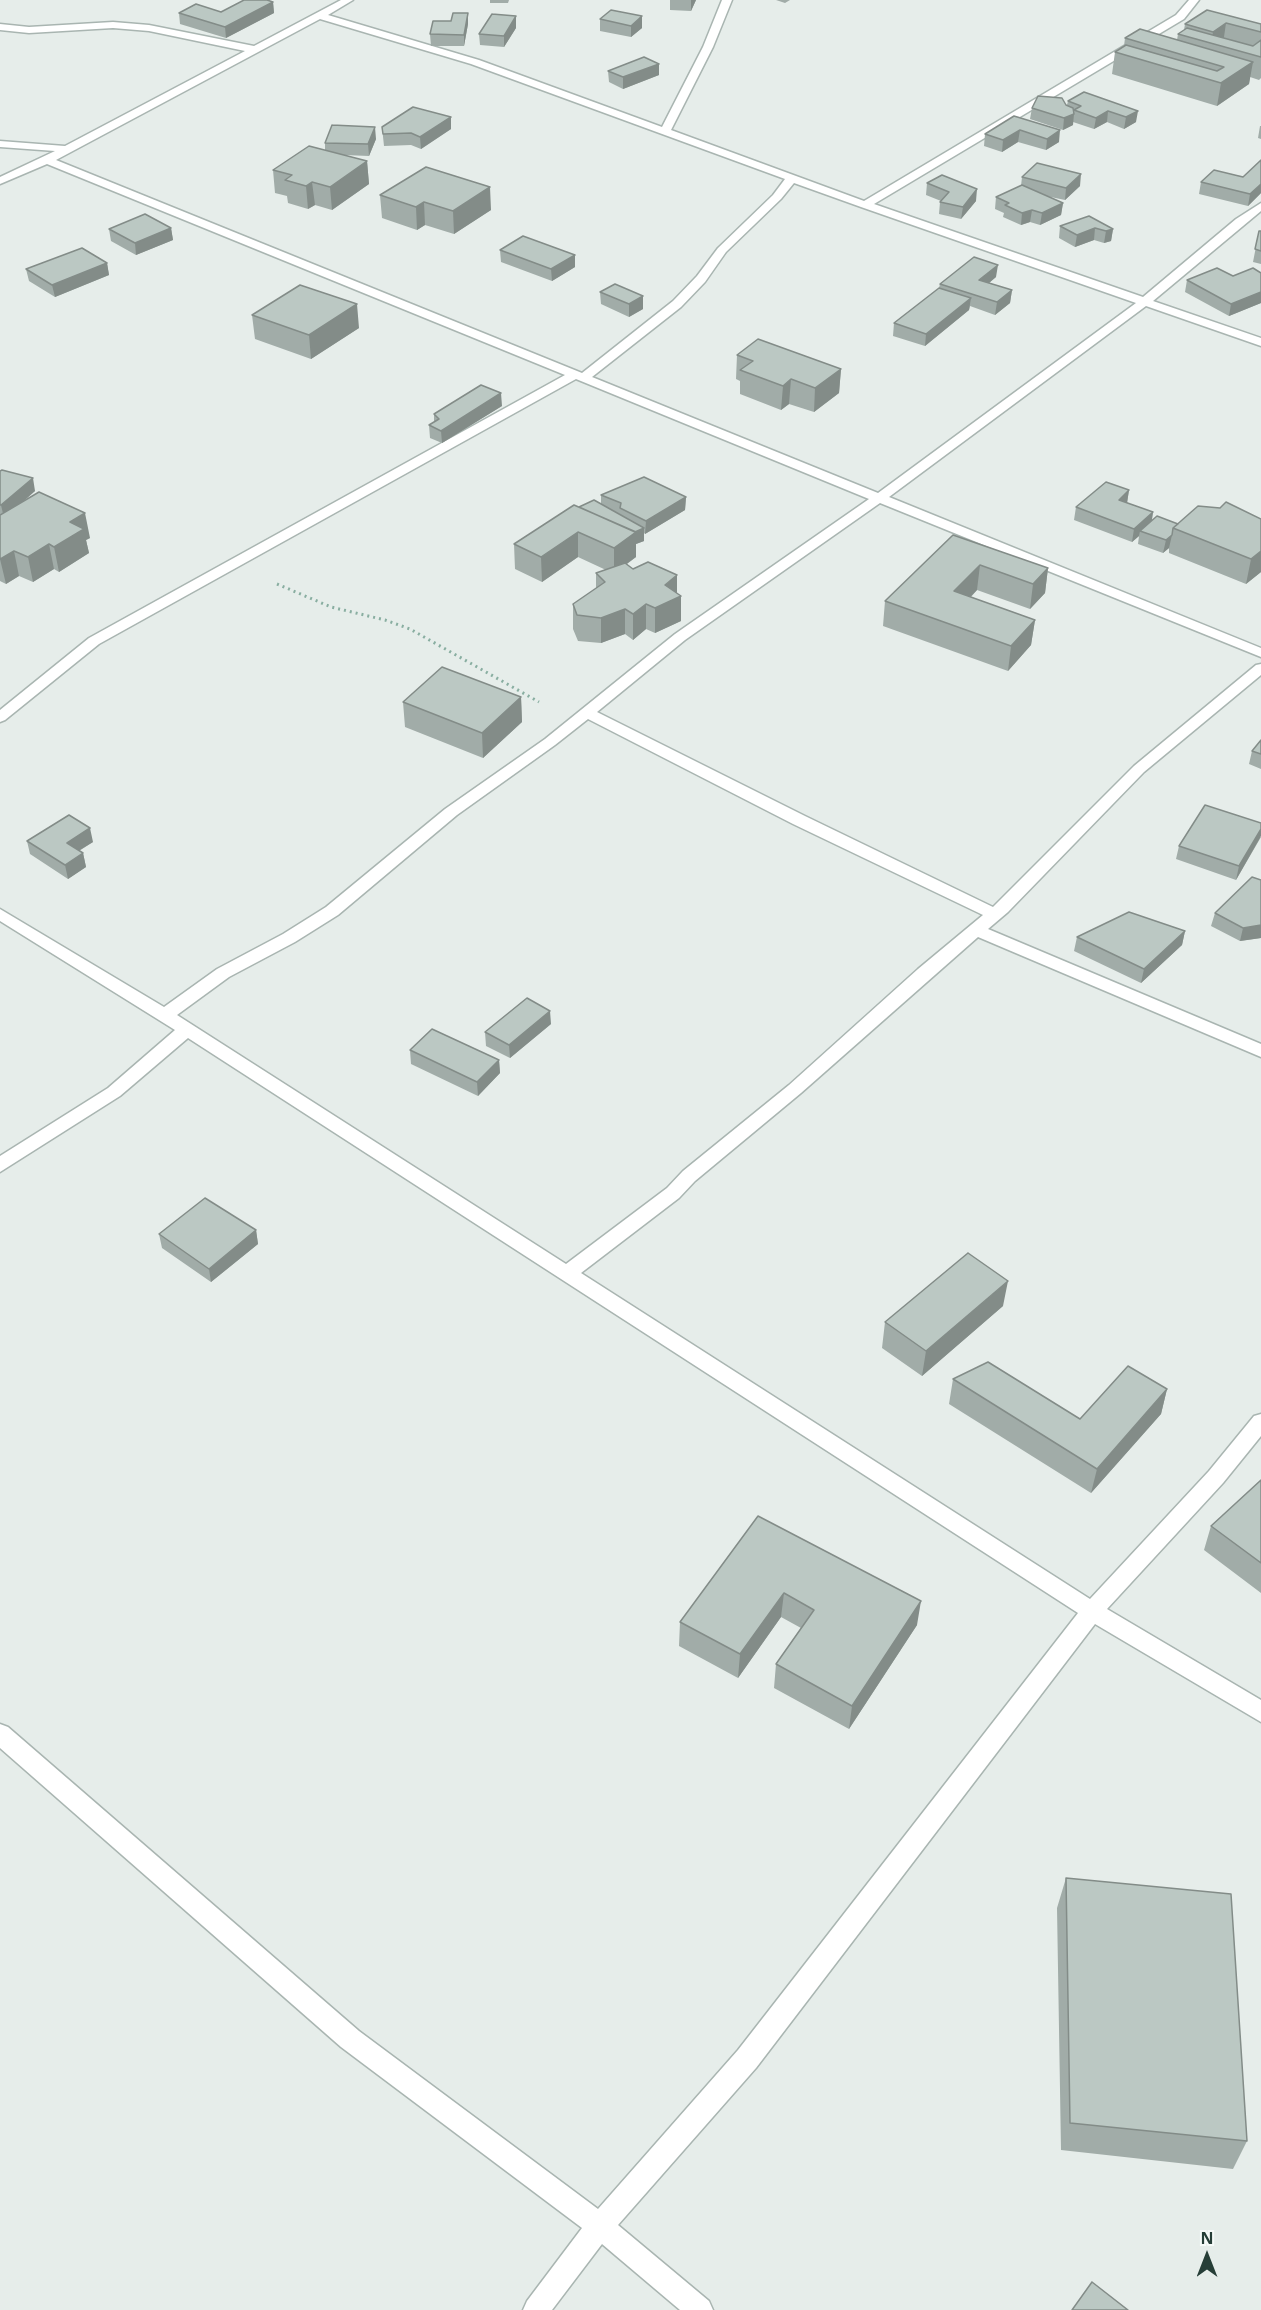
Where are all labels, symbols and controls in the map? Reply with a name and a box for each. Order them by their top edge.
north arrow [1177,2226,1237,2286]
text: N [1200,2227,1214,2249]

